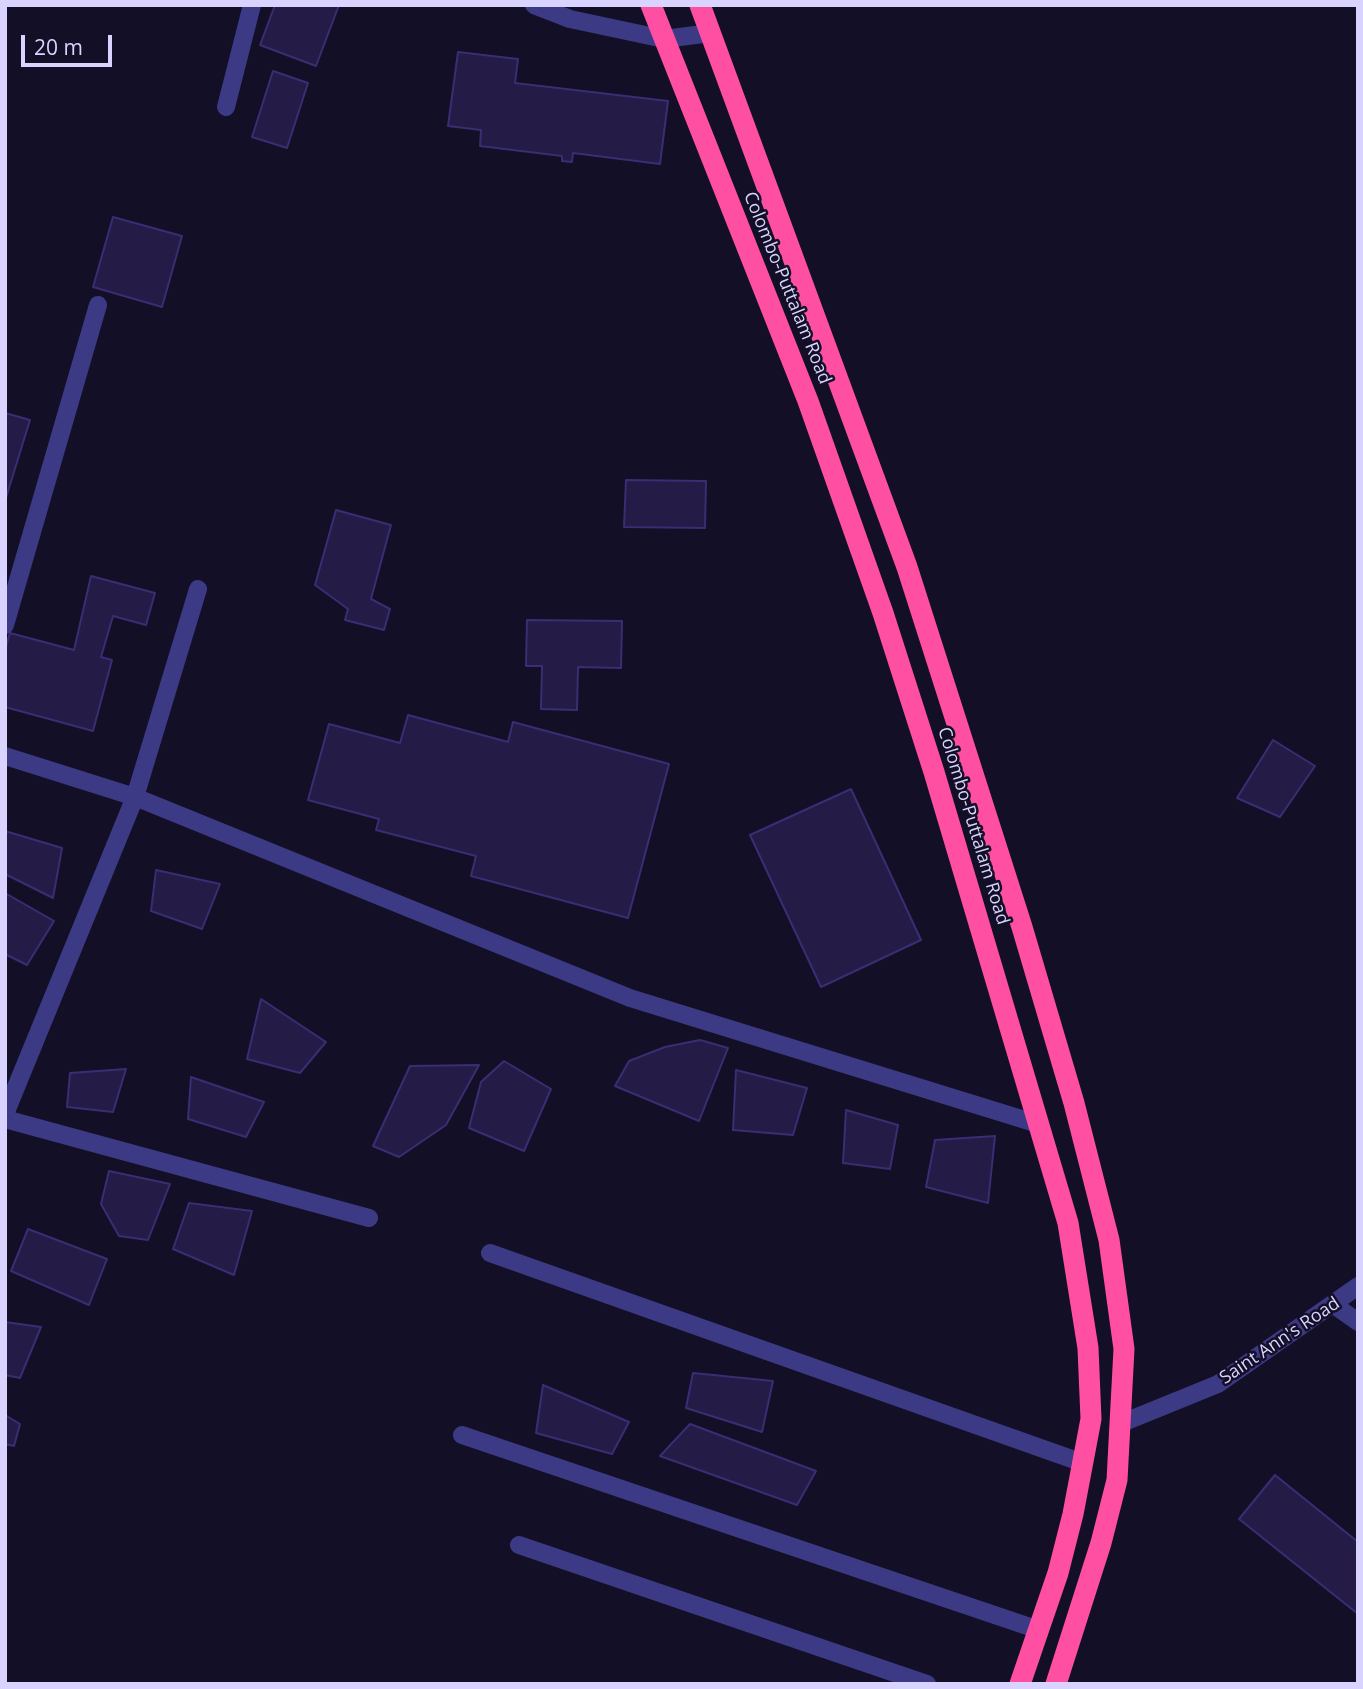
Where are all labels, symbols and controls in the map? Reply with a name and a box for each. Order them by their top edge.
scale bar [24,21,116,65]
text: 20 m [34,33,83,61]
street label: Colombo-Puttalam Road [739,189,835,387]
street label: Colombo-Puttalam Road [933,725,1013,927]
street label: Saint Ann's Road [1216,1293,1344,1389]

